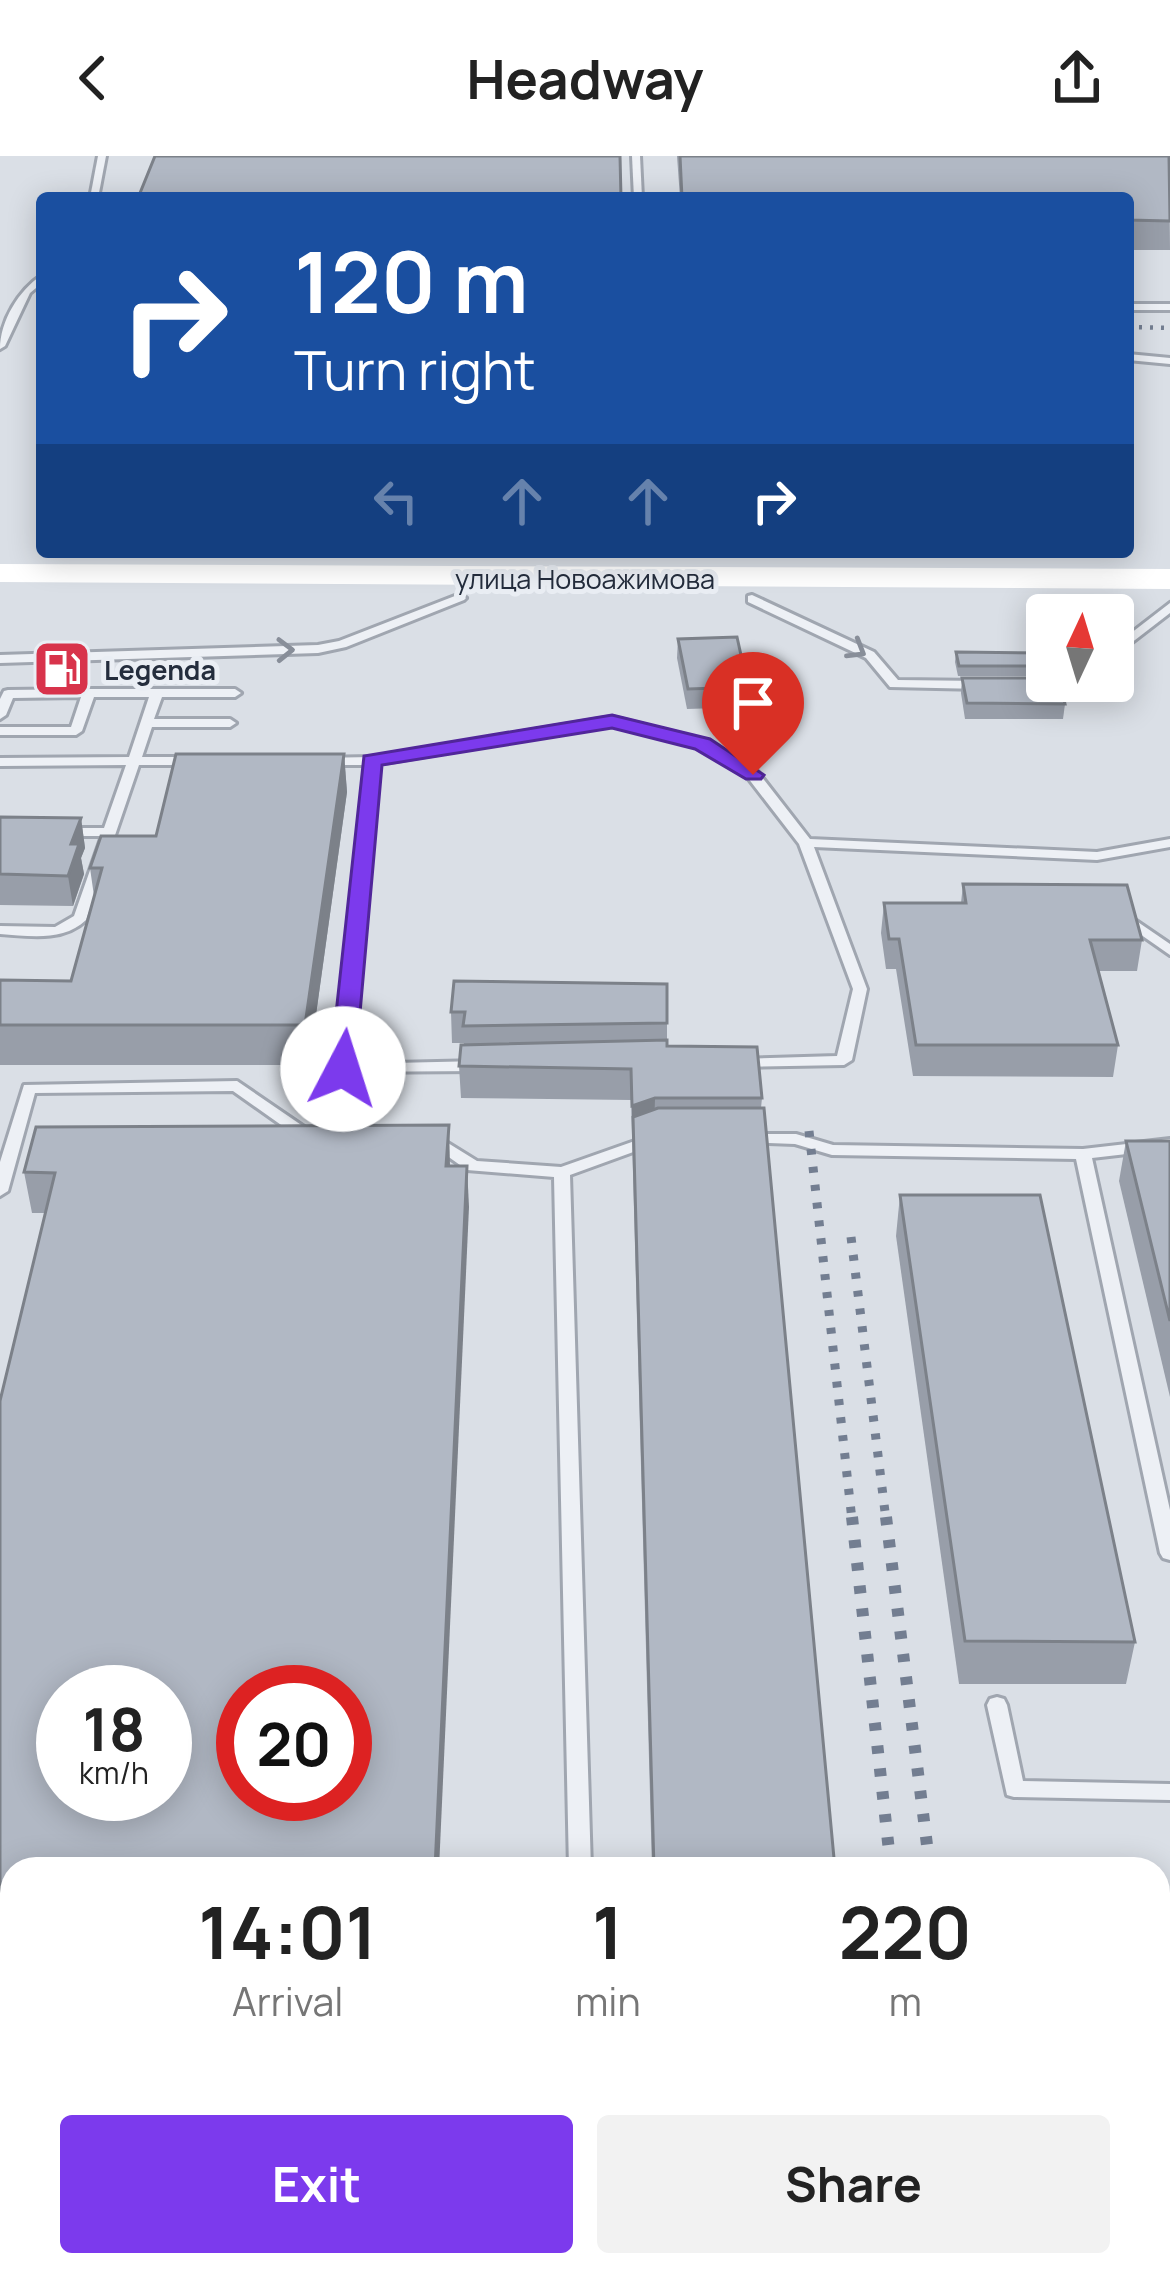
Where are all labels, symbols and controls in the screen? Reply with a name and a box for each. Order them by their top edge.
text: Headway [467,41,703,115]
icon: back [60,45,126,111]
icon: share [1044,45,1110,111]
text: 120 m [294,223,528,338]
icon: right [96,240,252,396]
text: Turn right [294,332,536,406]
icon: left [363,468,429,534]
icon: ahead [489,468,555,534]
icon: ahead [615,468,681,534]
icon: right [741,468,807,534]
street label: улица Новоажимова [455,560,715,597]
north arrow [1026,594,1134,702]
map controls [1026,594,1134,702]
one-way arrow [844,635,865,658]
one-way arrow [276,637,295,663]
fuel station icon: Legenda [31,638,93,700]
place label: Legenda [104,651,216,688]
pin [702,652,804,775]
icon: arrive [720,670,786,736]
position arrow [280,1006,406,1132]
speed limit sign: 20 [216,1665,372,1821]
text: 18 [82,1687,146,1769]
text: km/h [79,1752,149,1793]
text: 14:01 [198,1882,377,1981]
text: 1 [592,1882,624,1981]
text: 220 [839,1882,972,1981]
text: Arrival [232,1974,343,2028]
text: min [575,1974,641,2028]
text: m [889,1974,922,2028]
button: Exit [60,2115,573,2253]
button: Share [597,2115,1110,2253]

